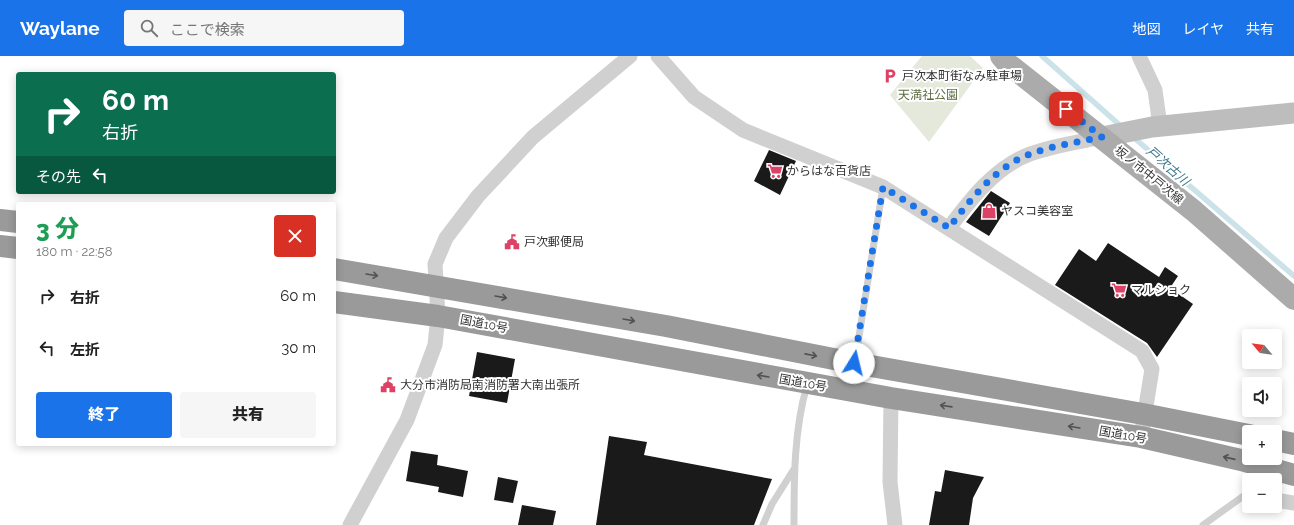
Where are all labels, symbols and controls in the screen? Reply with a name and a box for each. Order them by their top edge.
search box [124,10,404,46]
text: Waylane [20,17,100,39]
icon: search [138,17,160,39]
text: ここで検索 [170,21,245,39]
text: 地図 [1132,21,1160,37]
text: レイヤ [1182,21,1224,37]
text: 共有 [1246,21,1274,37]
parking icon: 戸次本町街なみ駐車場 [881,67,899,85]
place label: 戸次本町街なみ駐車場 [902,69,1022,83]
text: 60 m [102,84,169,117]
icon: right [36,88,88,140]
park label: 天満社公園 [898,88,958,102]
pin [1049,92,1083,126]
icon: arrive [1055,98,1077,120]
text: 右折 [102,122,138,143]
street label: 坂ノ市中戸次線 [1112,143,1186,207]
water label: 戸次古川 [1143,143,1194,190]
supermarket icon: からはな百貨店 [766,162,784,180]
icon: left [89,164,111,186]
place label: からはな百貨店 [787,164,871,178]
text: その先 [36,168,81,186]
shop icon: ヤスコ美容室 [980,202,998,220]
place label: ヤスコ美容室 [1001,204,1073,218]
text: 3 分 [36,214,79,243]
button: close [274,215,316,257]
public building icon: 戸次郵便局 [503,233,521,251]
place label: 戸次郵便局 [524,235,584,249]
text: 180 m · 22:58 [36,244,112,259]
one-way arrow [366,271,379,279]
supermarket icon: マルショク [1110,281,1128,299]
place label: マルショク [1131,283,1191,297]
icon: right [36,285,58,307]
text: 60 m [280,287,316,305]
text: 右折 [70,289,100,307]
one-way arrow [494,293,507,301]
street label: 国道10号 [459,313,509,335]
one-way arrow [622,316,635,324]
north arrow [1242,329,1282,369]
map controls [1242,329,1282,513]
icon: left [36,337,58,359]
text: 30 m [281,339,316,357]
text: 左折 [70,341,100,359]
position arrow [833,342,875,384]
one-way arrow [804,351,817,359]
one-way arrow [756,372,769,380]
street label: 国道10号 [778,372,828,394]
public building icon: 大分市消防局南消防署大南出張所 [379,376,397,394]
button: sound [1242,377,1282,417]
place label: 大分市消防局南消防署大南出張所 [400,378,580,392]
button: 終了 [36,392,172,438]
button: 共有 [180,392,316,438]
one-way arrow [940,402,953,410]
one-way arrow [1068,422,1081,430]
street label: 国道10号 [1098,424,1148,446]
button: + [1242,425,1282,465]
one-way arrow [1223,453,1236,461]
button: − [1242,473,1282,513]

